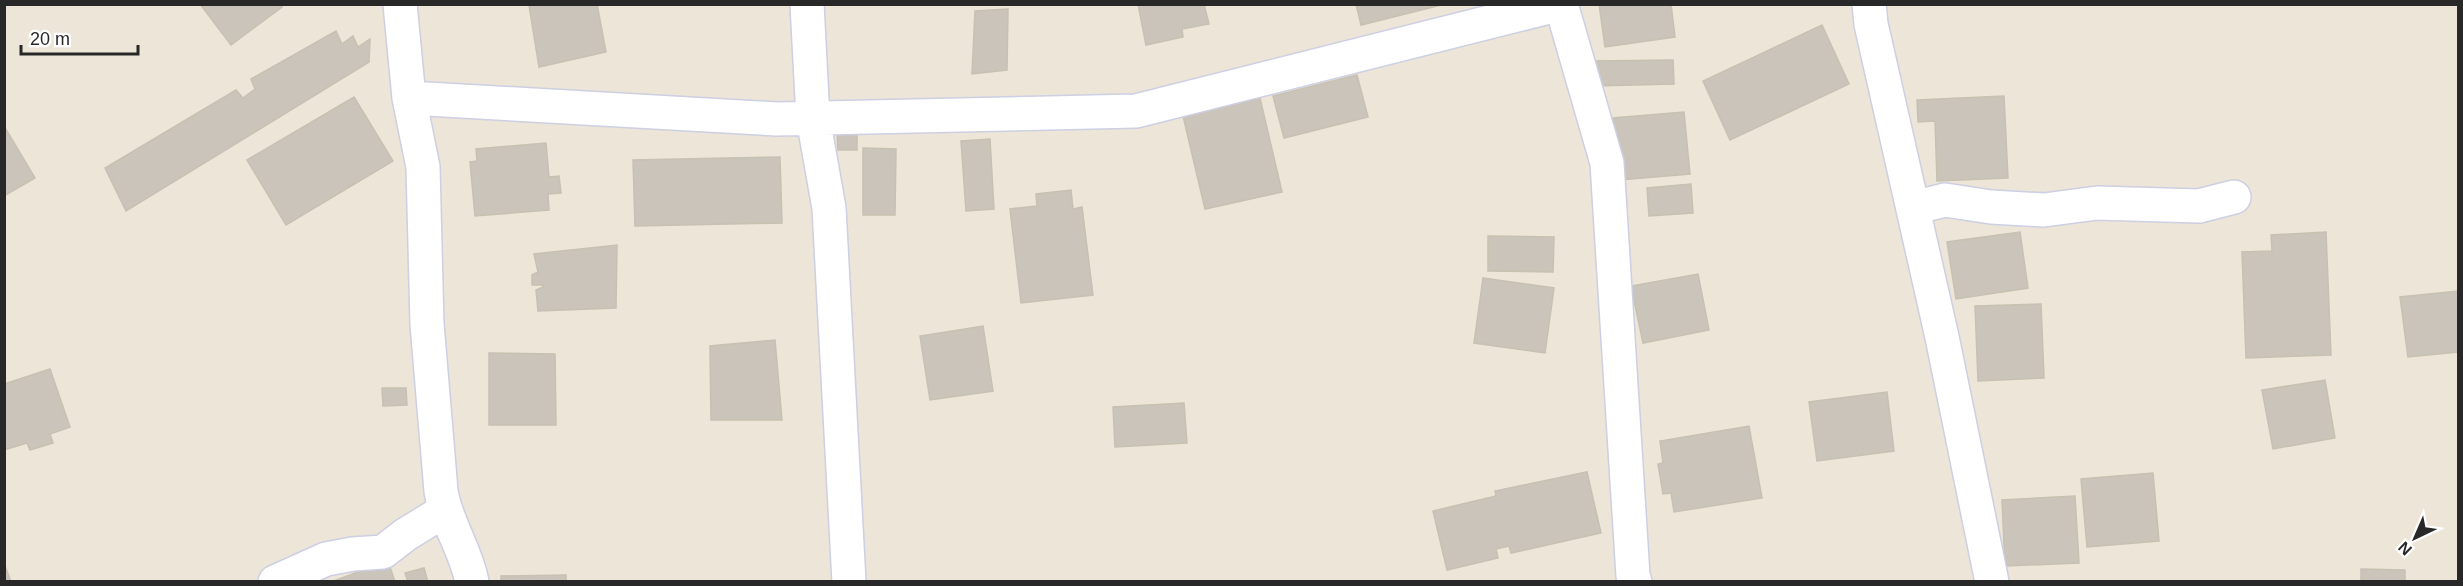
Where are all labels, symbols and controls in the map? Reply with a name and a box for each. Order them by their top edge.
scale bar [21,18,138,56]
text: 20 m [30,29,70,49]
north arrow [2385,508,2445,568]
text: N [2395,538,2415,559]

